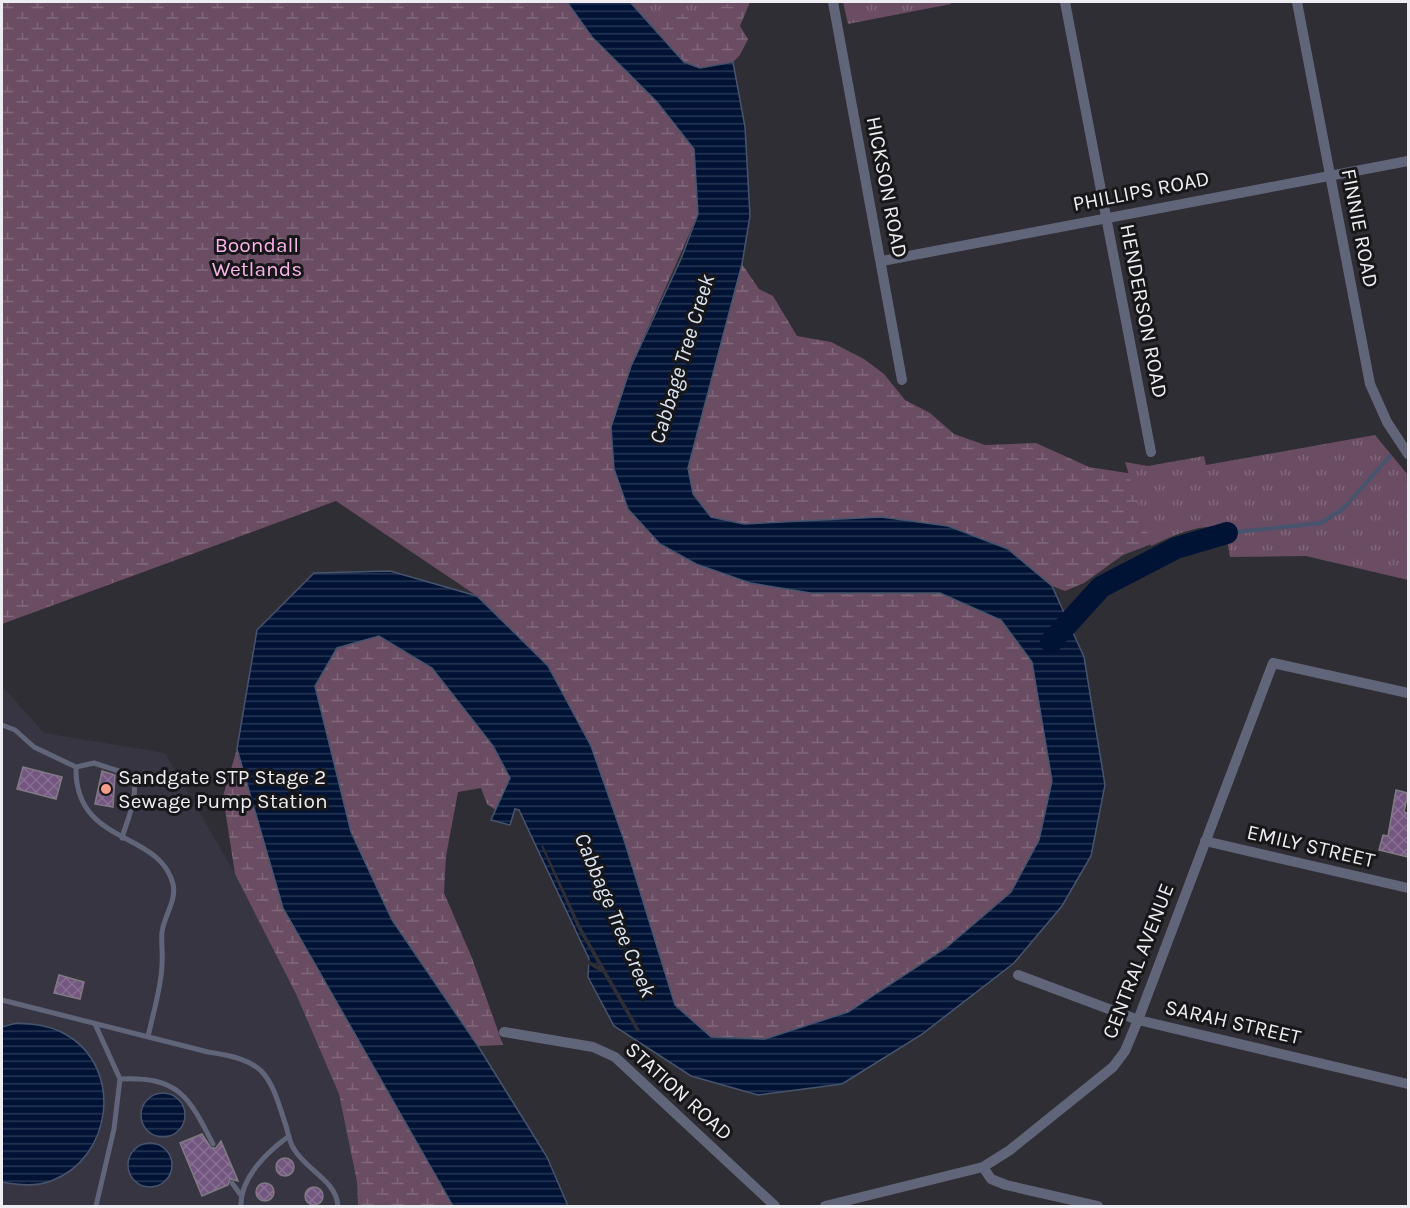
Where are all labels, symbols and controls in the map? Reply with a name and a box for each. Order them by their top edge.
street label: HICKSON ROAD [862,114,912,260]
street label: PHILLIPS ROAD [1071,166,1211,216]
street label: FINNIE ROAD [1337,167,1383,289]
street label: HENDERSON ROAD [1115,222,1173,400]
park label: Boondall Wetlands [212,233,302,281]
water label: Cabbage Tree Creek [644,270,720,447]
place label: Sandgate STP Stage 2 Sewage Pump Station [118,765,328,813]
marker: Sandgate STP Stage 2 Sewage Pump Station [99,782,113,796]
street label: EMILY STREET [1245,820,1378,872]
water label: Cabbage Tree Creek [569,829,662,1002]
street label: CENTRAL AVENUE [1097,880,1179,1042]
street label: SARAH STREET [1163,995,1304,1049]
street label: STATION ROAD [621,1037,737,1145]

